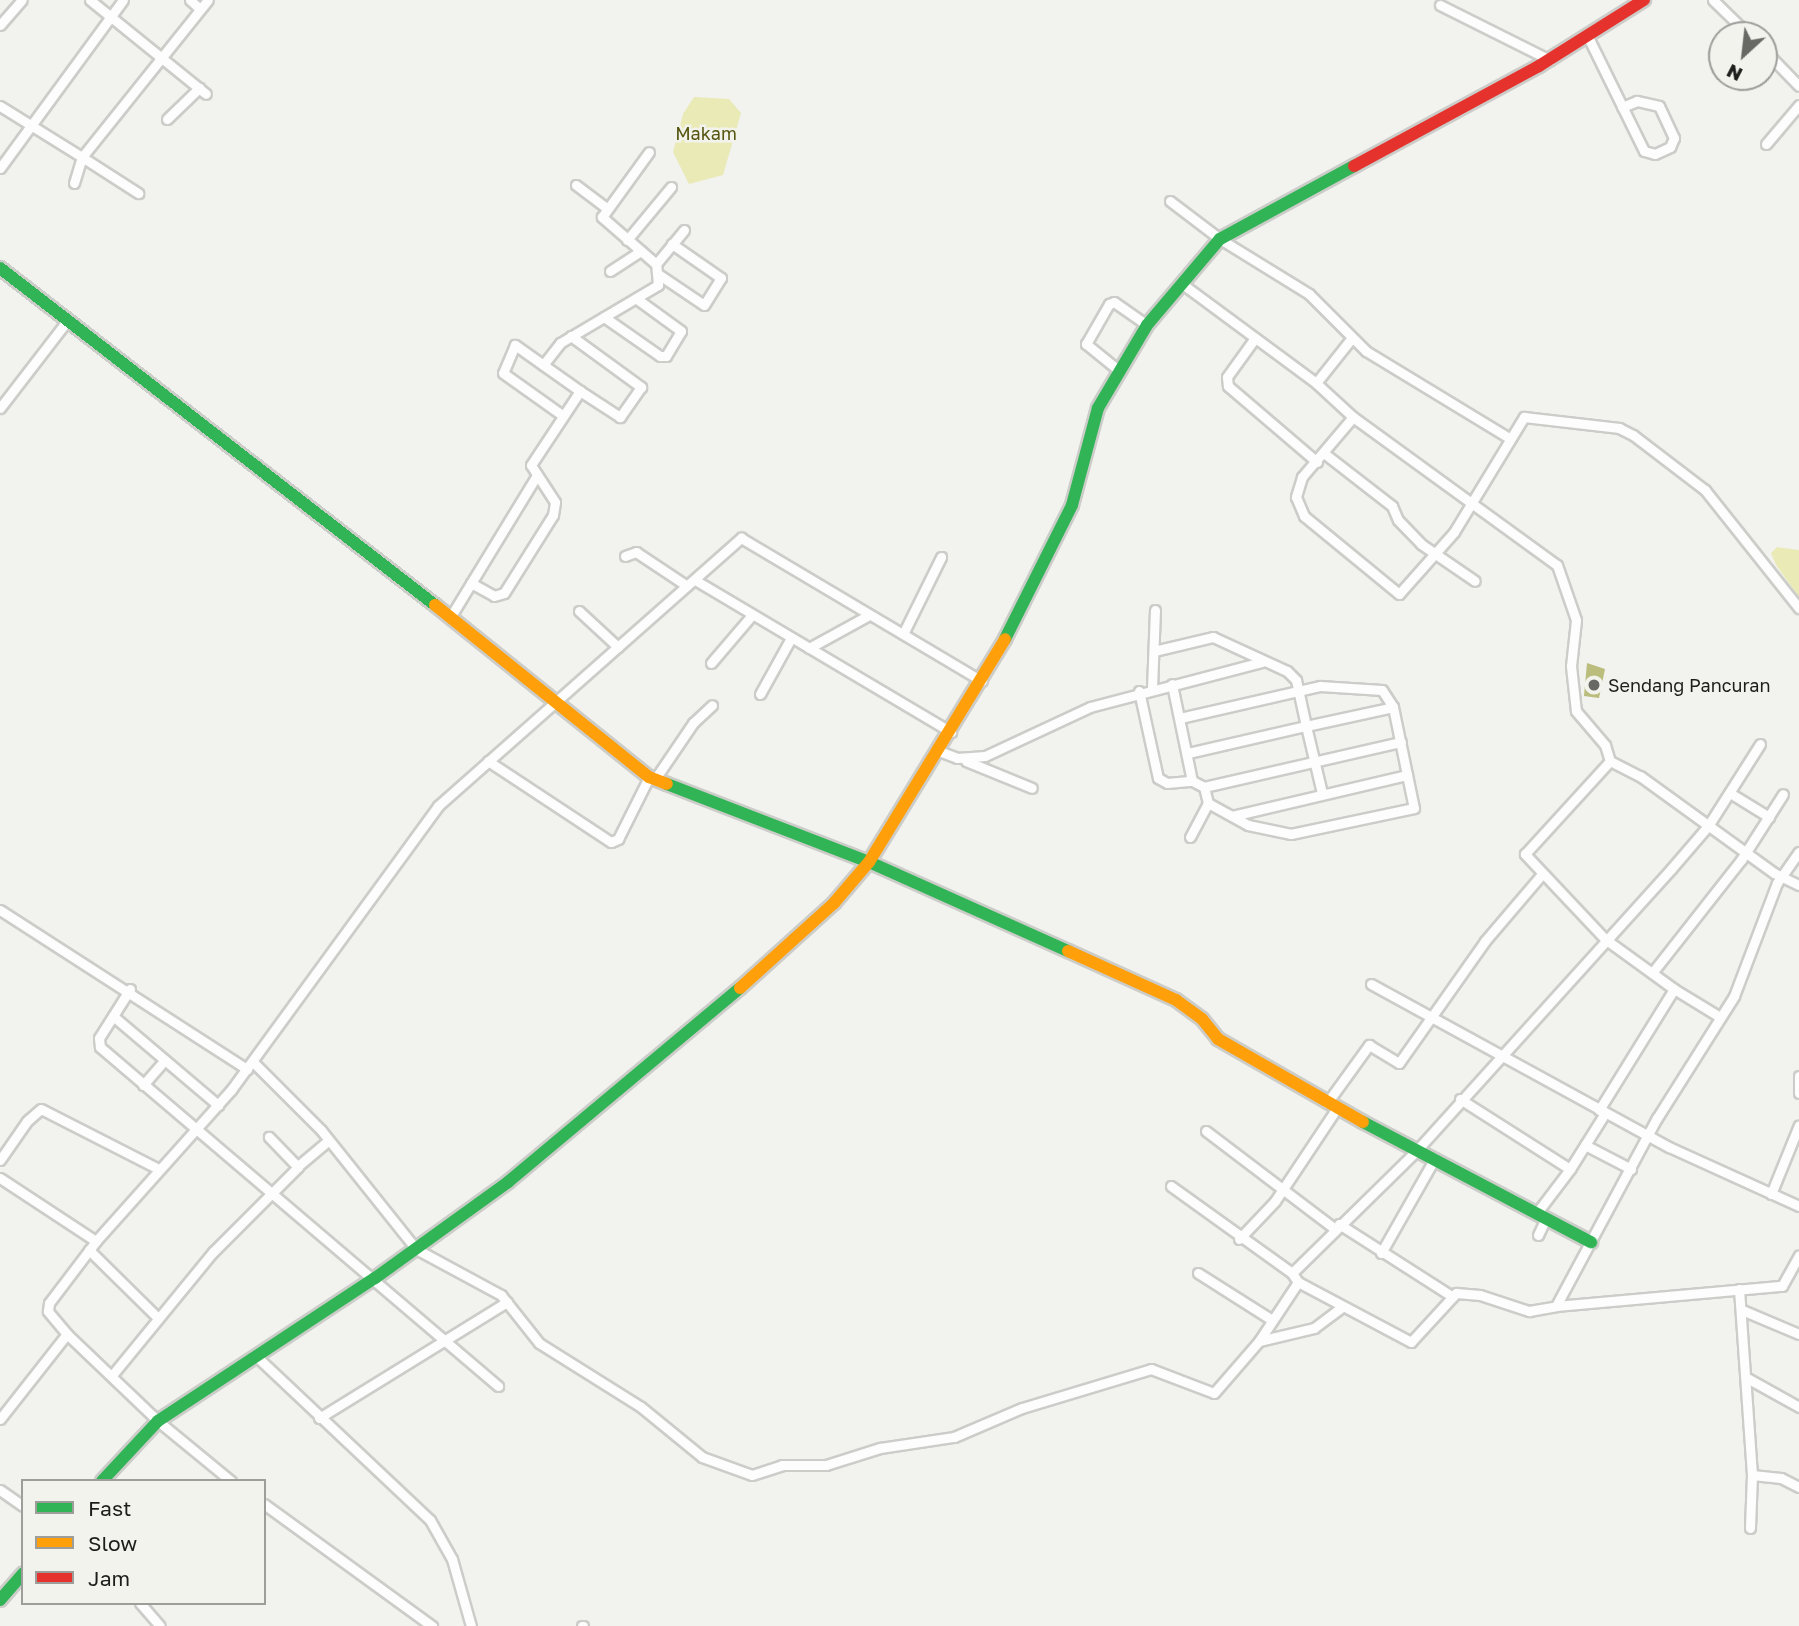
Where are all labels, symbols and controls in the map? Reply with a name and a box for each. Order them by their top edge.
north arrow [1708,21,1778,91]
text: N [1722,60,1746,87]
park label: Makam [675,122,737,144]
place label: Sendang Pancuran [1608,674,1771,696]
marker: Sendang Pancuran [1586,677,1602,693]
legend [21,1479,266,1605]
text: Fast [88,1495,131,1521]
text: Slow [88,1530,137,1556]
text: Jam [88,1565,130,1591]

